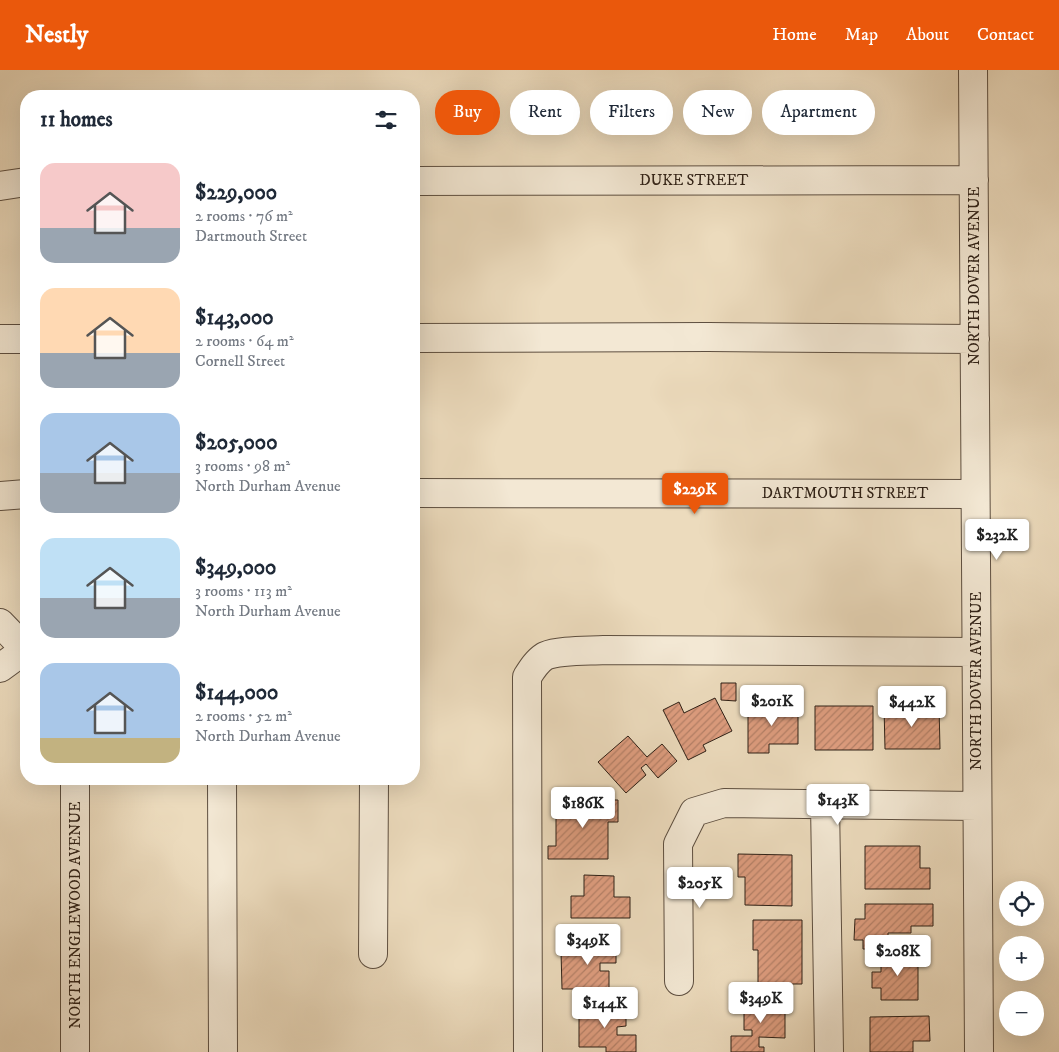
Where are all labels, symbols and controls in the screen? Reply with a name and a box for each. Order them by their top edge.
text: Nestly [25,20,88,50]
text: Home [772,24,817,46]
text: Map [845,24,878,46]
text: About [906,24,949,46]
text: Contact [977,24,1034,46]
chip: Buy [435,90,500,135]
chip: Rent [510,90,580,135]
chip: Filters [590,90,673,135]
chip: New [683,90,752,135]
chip: Apartment [762,90,875,135]
icon: filters [372,106,400,134]
text: 11 homes [40,107,113,133]
street label: DUKE STREET [640,171,749,190]
text: $229,000 [195,180,277,206]
icon: home [80,183,140,243]
street label: NORTH DOVER AVENUE [965,186,984,365]
text: 2 rooms · 76 m² [195,206,293,226]
text: Dartmouth Street [195,226,307,246]
text: $143,000 [195,305,274,331]
icon: home [80,308,140,368]
text: 2 rooms · 64 m² [195,331,294,351]
text: Cornell Street [195,351,285,371]
text: $205,000 [195,430,277,456]
icon: home [80,433,140,493]
text: 3 rooms · 98 m² [195,456,290,476]
pin: $229K [660,472,730,515]
text: North Durham Avenue [195,476,341,496]
text: $229K [673,479,717,499]
street label: DARTMOUTH STREET [762,484,929,503]
pin: $232K [962,518,1032,561]
text: $232K [976,525,1018,545]
text: $349,000 [195,555,276,581]
icon: home [80,558,140,618]
text: 3 rooms · 113 m² [195,581,292,601]
street label: NORTH DOVER AVENUE [967,591,986,770]
text: North Durham Avenue [195,601,341,621]
text: $144,000 [195,680,278,706]
icon: home [80,683,140,743]
pin: $201K [737,684,807,727]
pin: $442K [877,686,947,728]
text: $201K [751,691,793,711]
text: $442K [889,692,935,712]
text: 2 rooms · 52 m² [195,706,292,726]
text: North Durham Avenue [195,726,341,746]
pin: $143K [803,784,873,826]
pin: $186K [548,786,618,829]
text: $143K [817,790,859,810]
text: $186K [562,793,604,813]
street label: NORTH ENGLEWOOD AVENUE [66,801,85,1029]
pin: $205K [665,866,735,909]
text: $205K [678,873,722,893]
map controls [999,881,1044,1036]
button: locate [999,881,1044,926]
pin: $349K [553,924,623,966]
text: $349K [566,930,610,950]
pin: $208K [863,934,933,977]
button: + [999,936,1044,981]
text: $208K [876,941,920,961]
pin: $349K [726,982,796,1024]
pin: $144K [570,986,640,1029]
text: $349K [739,988,783,1008]
button: − [999,991,1044,1036]
text: $144K [583,993,627,1013]

